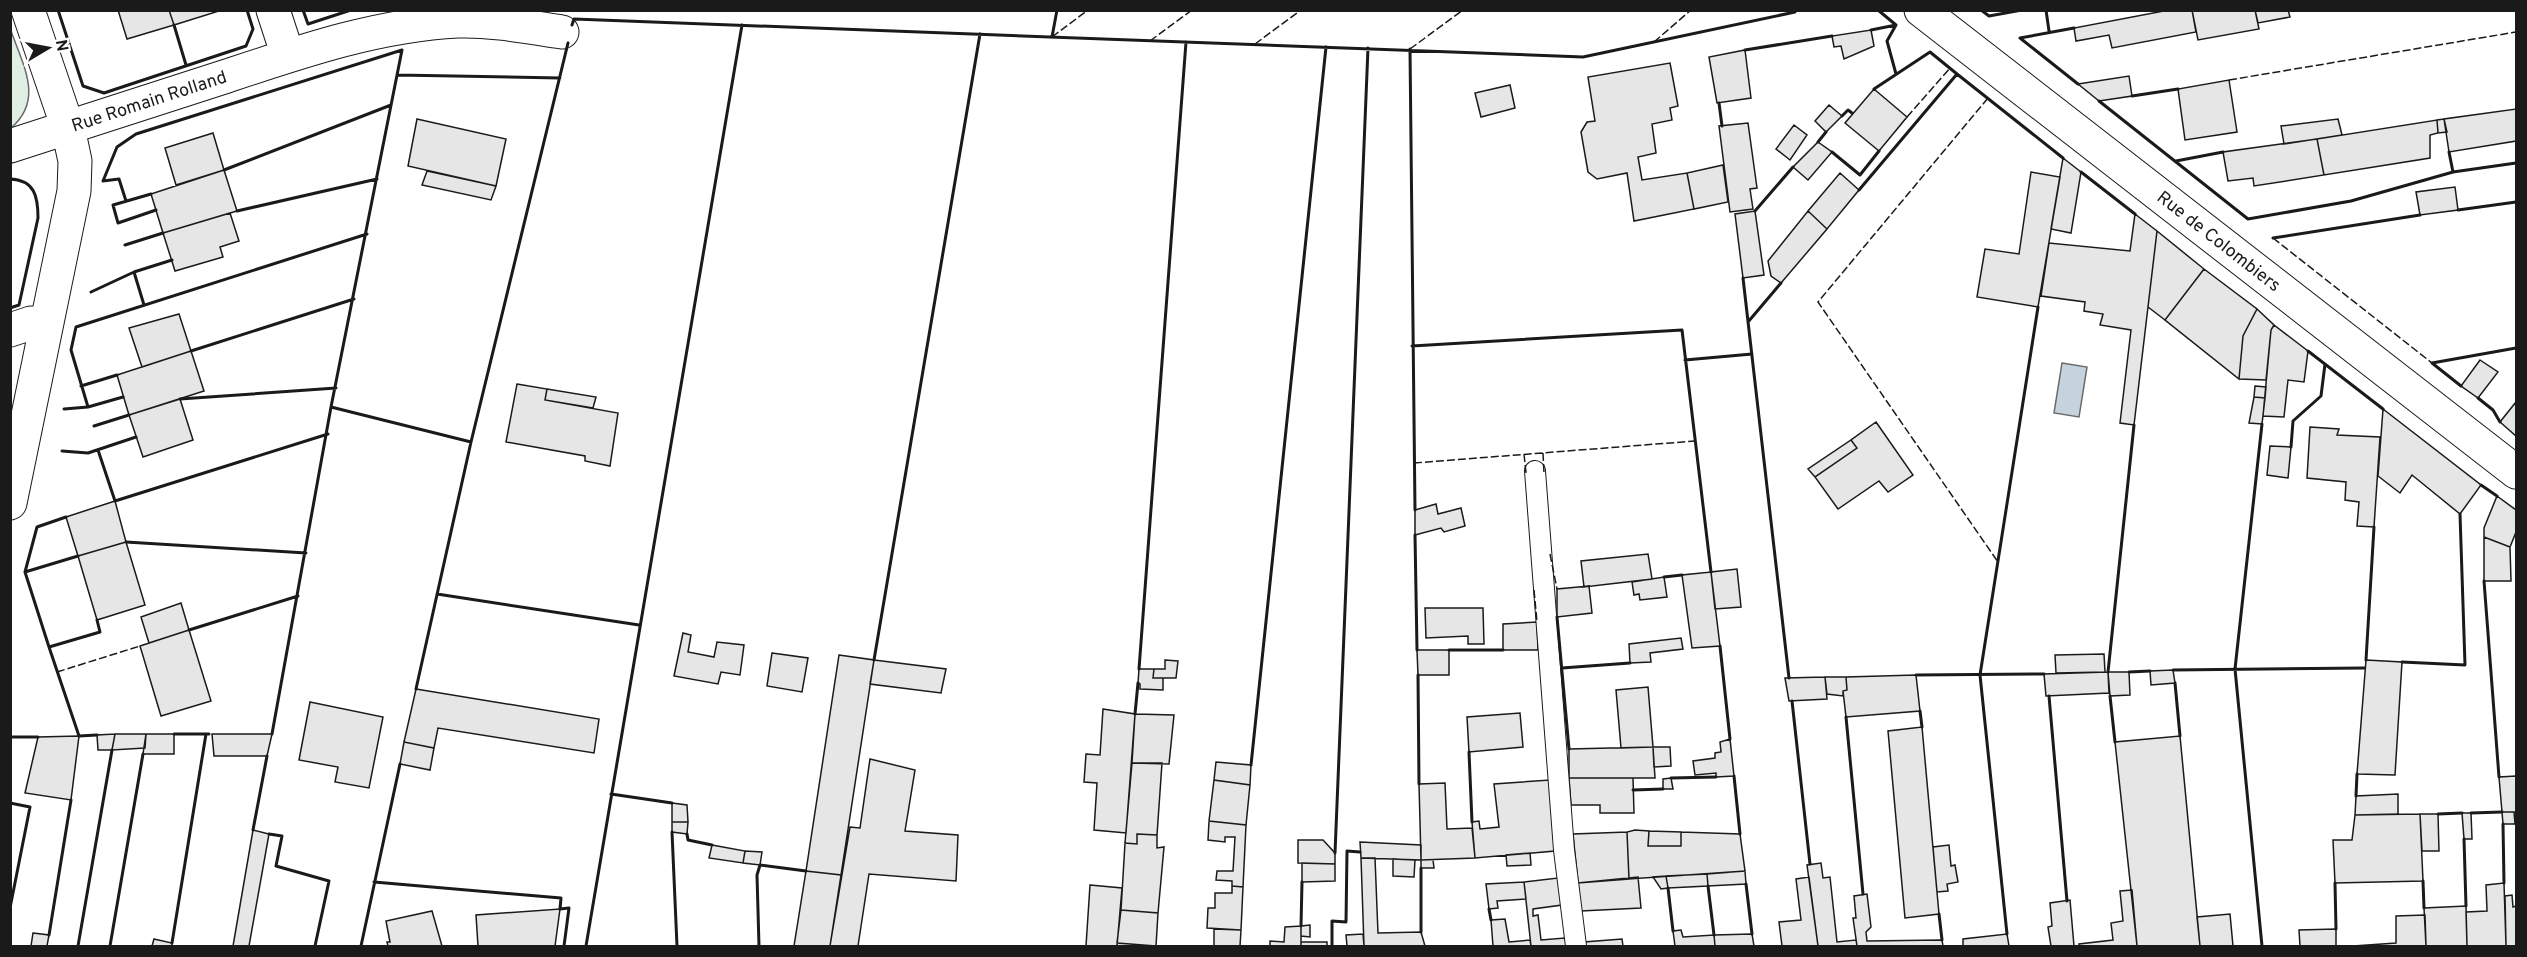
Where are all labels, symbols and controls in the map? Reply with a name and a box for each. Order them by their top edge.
north arrow [18,18,78,78]
text: N [50,38,72,53]
street label: Rue Romain Rolland [69,66,230,138]
street label: Rue de Colombiers [2151,187,2285,298]

